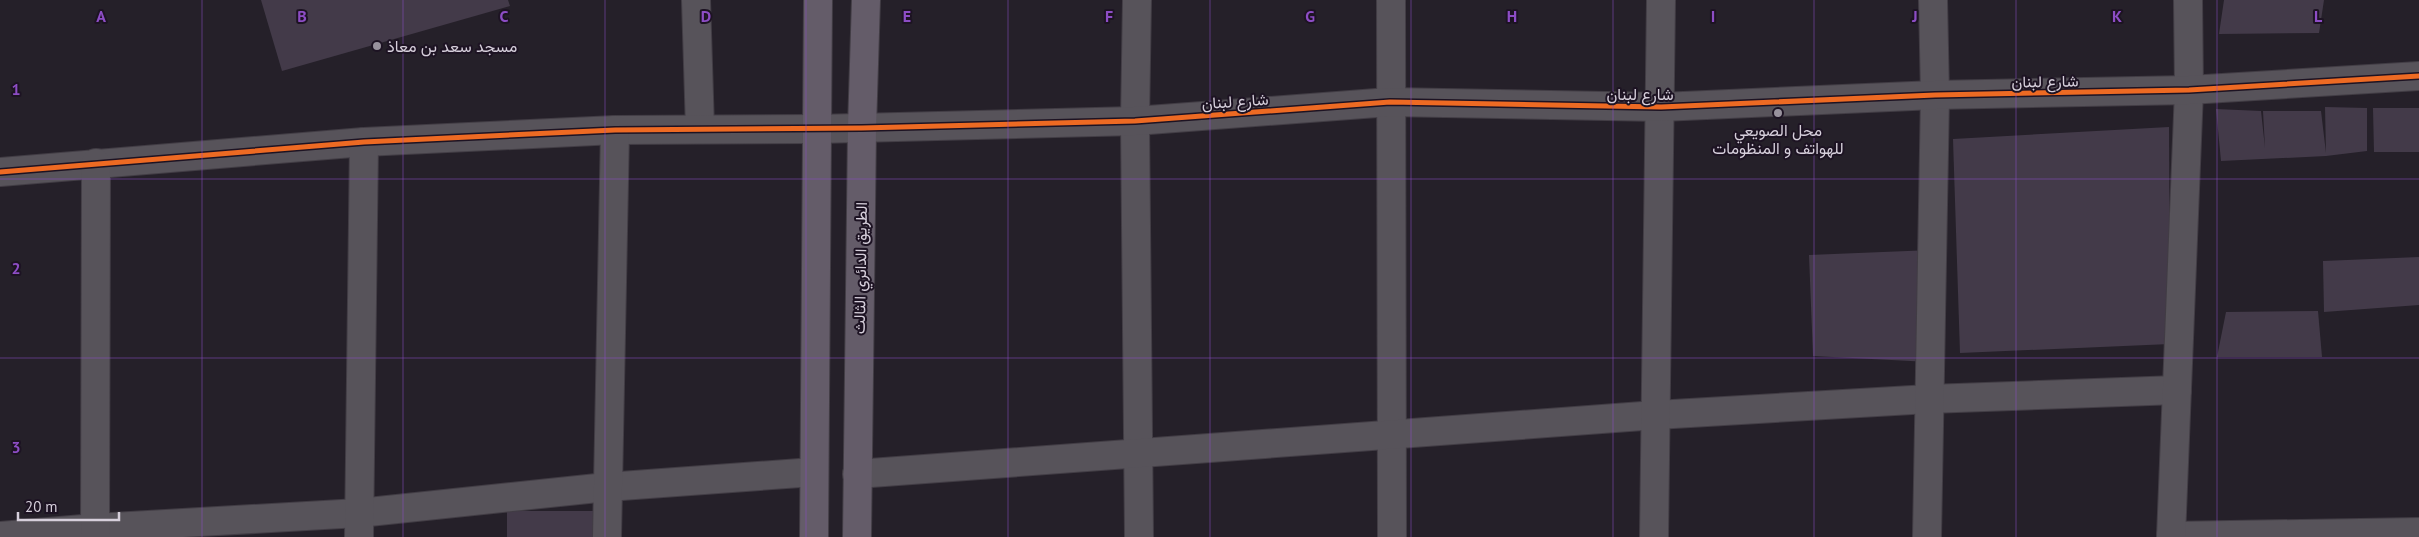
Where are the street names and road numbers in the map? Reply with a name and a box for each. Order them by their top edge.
street label: شارع لبنان [2011,70,2079,94]
street label: شارع لبنان [1606,84,1674,106]
street label: شارع لبنان [1201,89,1269,115]
street label: الطريق الدائري الثالث [849,202,875,334]

